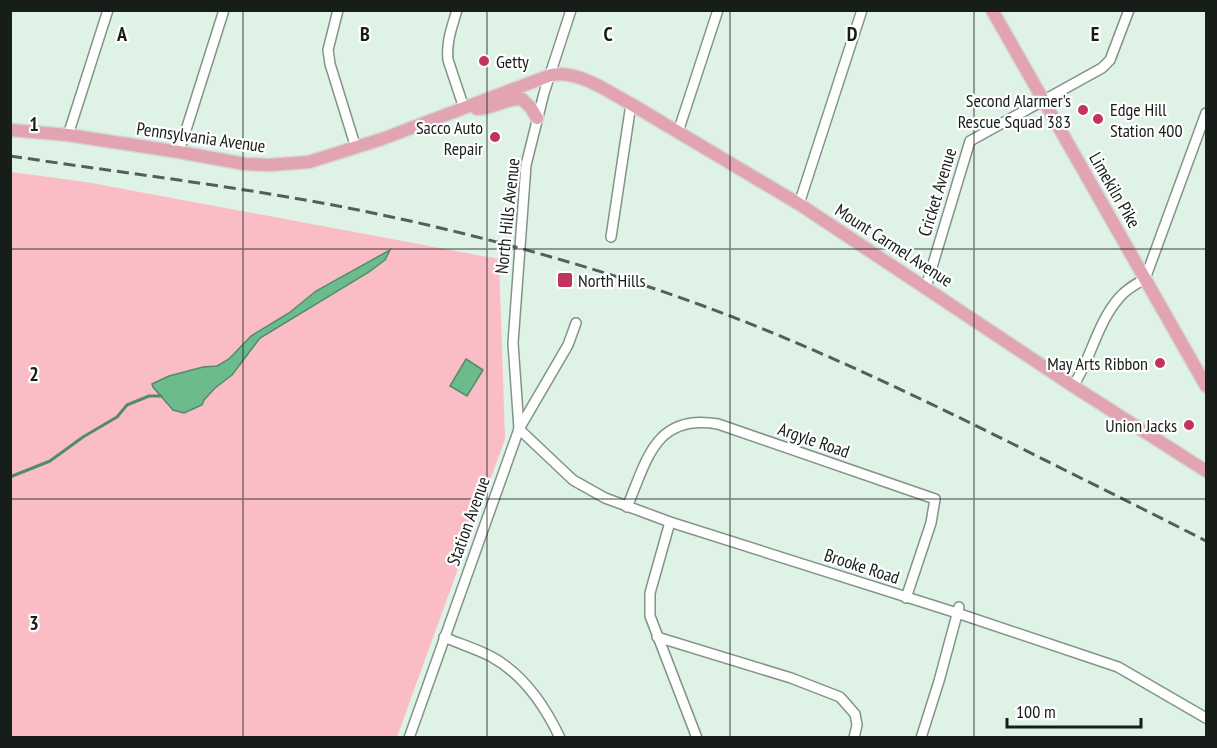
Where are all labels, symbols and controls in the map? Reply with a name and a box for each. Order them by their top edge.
text: A [116,21,128,47]
text: B [360,21,370,47]
text: C [603,21,613,47]
text: D [847,21,858,47]
text: E [1091,21,1099,47]
place label: Getty [496,50,529,73]
marker: Getty [477,54,491,68]
place label: Second Alarmer's Rescue Squad 383 [958,89,1071,133]
place label: Edge Hill Station 400 [1110,98,1183,142]
marker: Second Alarmer's Rescue Squad 383 [1076,103,1090,117]
text: 1 [29,111,39,137]
marker: Edge Hill Station 400 [1091,112,1105,126]
place label: Sacco Auto Repair [416,116,483,160]
street label: Pennsylvania Avenue [135,117,267,157]
marker: Sacco Auto Repair [488,130,502,144]
street label: Cricket Avenue [913,145,961,239]
street label: Limekiln Pike [1084,148,1146,232]
street label: North Hills Avenue [489,157,525,275]
street label: Mount Carmel Avenue [831,198,957,292]
place label: North Hills [578,269,646,292]
marker: North Hills [556,271,574,289]
place label: May Arts Ribbon [1047,352,1148,375]
marker: May Arts Ribbon [1153,356,1167,370]
text: 2 [29,361,39,387]
place label: Union Jacks [1105,414,1177,437]
street label: Argyle Road [775,417,853,463]
marker: Union Jacks [1182,418,1196,432]
street label: Station Avenue [441,473,495,569]
street label: Brooke Road [821,543,903,589]
text: 3 [29,610,39,636]
scale bar [1007,691,1140,729]
text: 100 m [1016,700,1056,723]

